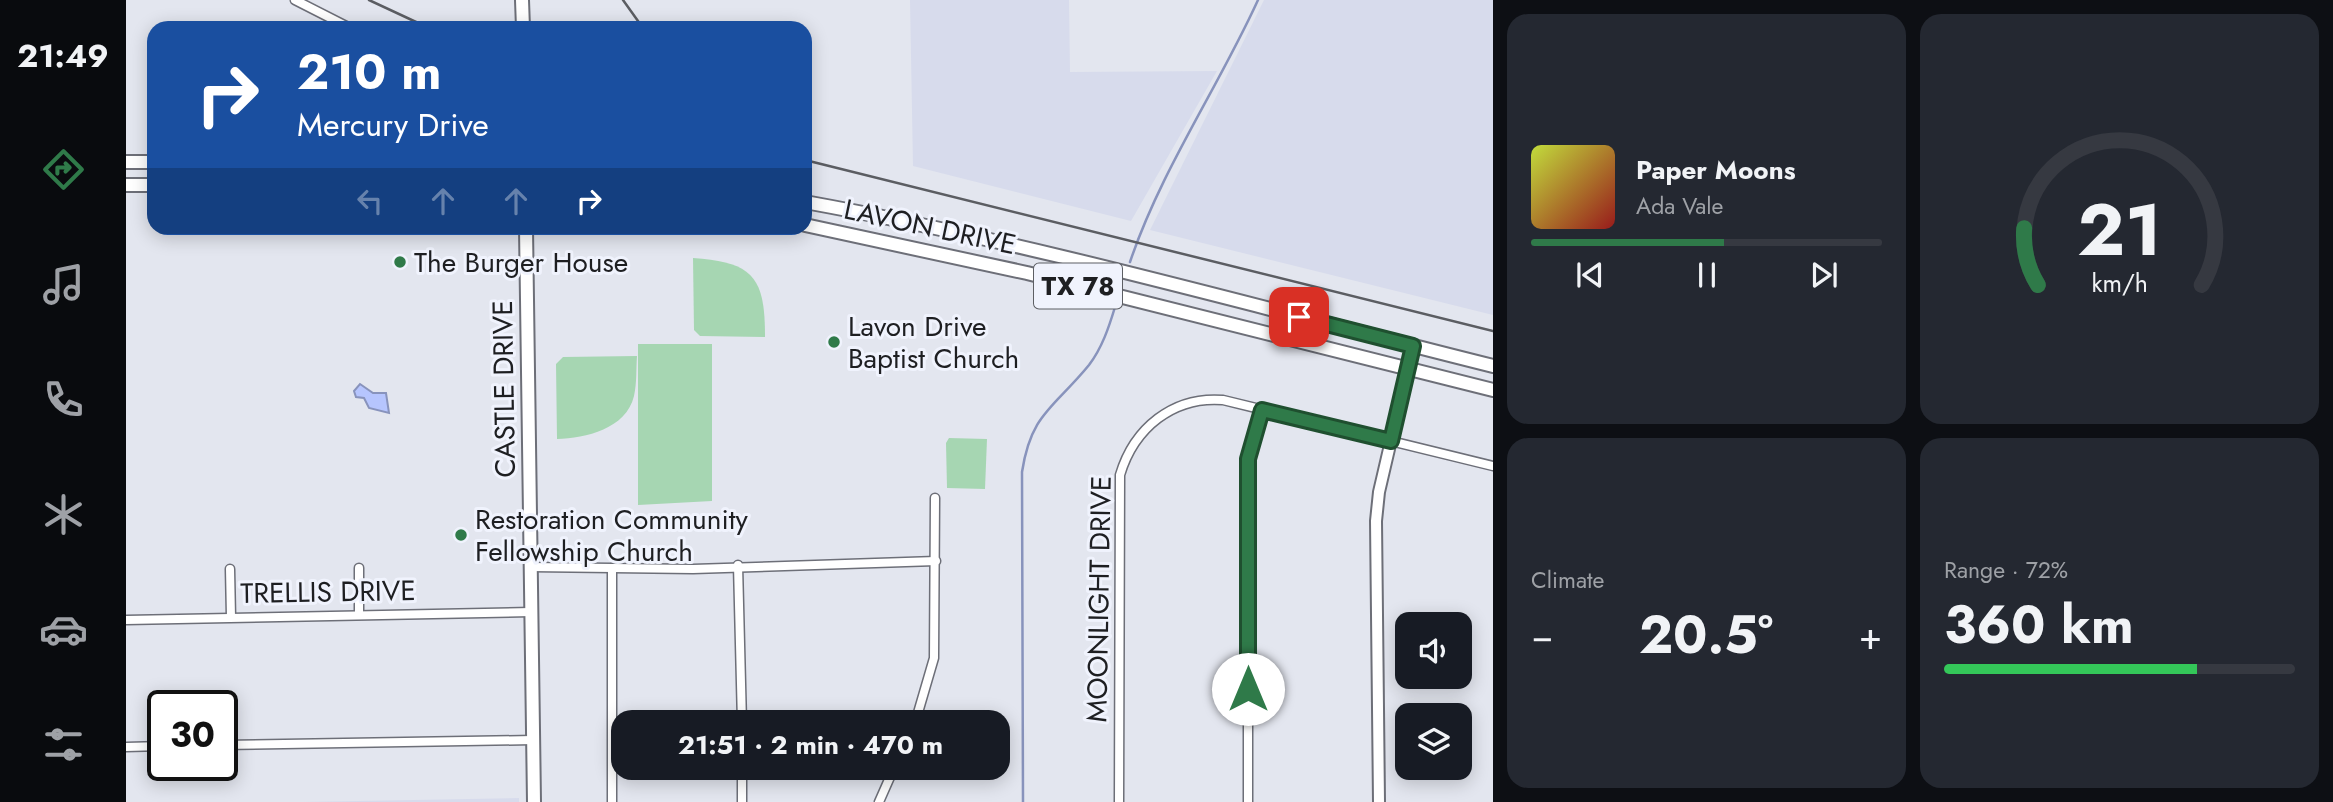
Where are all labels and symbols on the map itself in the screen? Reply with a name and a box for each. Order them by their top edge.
street label: LAVON DRIVE [840,189,1020,265]
place label: The Burger House [414,242,628,283]
marker: The Burger House [392,254,408,270]
road number: TX 78 [1034,264,1122,308]
pin [1269,287,1329,347]
street label: CASTLE DRIVE [482,300,526,478]
place label: Lavon Drive Baptist Church [848,306,1019,379]
marker: Lavon Drive Baptist Church [826,334,842,350]
street label: MOONLIGHT DRIVE [1076,475,1122,723]
place label: Restoration Community Fellowship Church [475,499,748,572]
marker: Restoration Community Fellowship Church [453,527,469,543]
street label: TRELLIS DRIVE [240,570,416,614]
position arrow [1211,652,1285,726]
speed limit sign: 30 [147,690,238,781]

